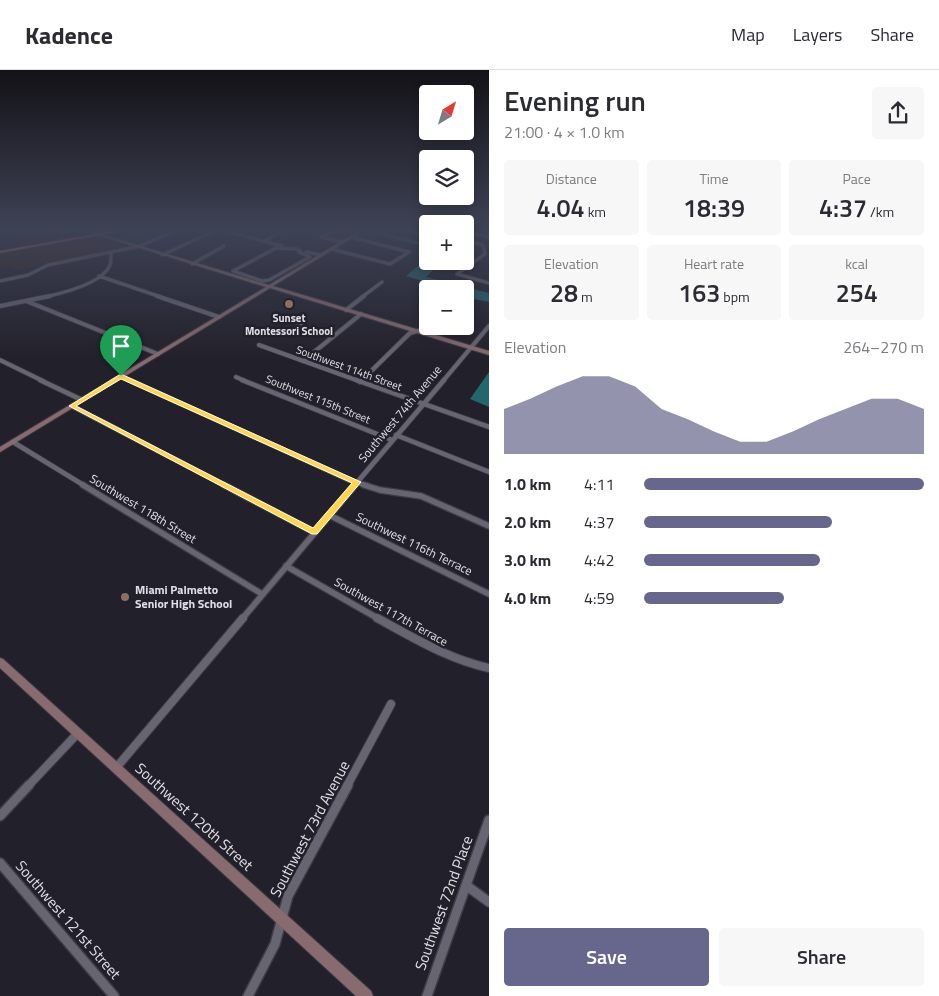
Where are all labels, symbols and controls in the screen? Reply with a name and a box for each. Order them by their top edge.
text: Kadence [25,17,113,53]
text: Map [731,21,765,48]
text: Layers [793,21,842,48]
text: Share [870,21,914,48]
text: Evening run [504,79,646,122]
north arrow [419,85,474,140]
map controls [419,85,474,335]
button: share [872,87,924,139]
text: 21:00 · 4 × 1.0 km [504,120,625,144]
button: layers [419,150,474,205]
text: Distance [546,168,597,189]
text: Time [699,168,729,189]
text: Pace [842,168,871,189]
text: 4.04 [537,189,585,227]
text: 18:39 [683,189,745,227]
text: 4:37 [819,189,867,227]
text: km [585,201,606,222]
text: /km [867,201,894,222]
button: + [419,215,474,270]
text: Elevation [544,253,599,274]
text: Heart rate [684,253,744,274]
text: kcal [845,253,868,274]
text: 28 [550,274,578,312]
text: 163 [678,274,720,312]
text: 254 [836,274,878,312]
button: − [419,280,474,335]
text: m [578,286,593,307]
text: bpm [720,286,750,307]
marker: Sunset Montessori School [283,298,295,310]
place label: Sunset Montessori School [245,310,333,339]
pin [100,325,142,376]
icon: arrive [107,332,135,360]
text: Elevation [504,335,566,359]
text: 264–270 m [843,335,924,359]
street label: Southwest 114th Street [294,341,404,395]
street label: Southwest 74th Avenue [353,361,446,466]
street label: Southwest 115th Street [263,371,373,427]
street label: Southwest 118th Street [86,469,201,548]
text: 1.0 km [504,472,551,496]
text: 4:11 [584,472,614,496]
street label: Southwest 116th Terrace [353,507,476,580]
text: 2.0 km [504,510,551,534]
text: 4:37 [584,510,614,534]
text: 3.0 km [504,548,551,572]
text: 4:42 [584,548,614,572]
street label: Southwest 117th Terrace [331,572,452,651]
place label: Miami Palmetto Senior High School [135,580,232,613]
text: 4.0 km [504,586,551,610]
text: 4:59 [584,586,614,610]
marker: Miami Palmetto Senior High School [119,591,131,603]
street label: Southwest 73rd Avenue [264,756,355,901]
street label: Southwest 120th Street [130,757,259,877]
street label: Southwest 72nd Place [408,832,479,973]
street label: Southwest 121st Street [10,855,127,985]
button: Save [504,928,709,986]
button: Share [719,928,924,986]

